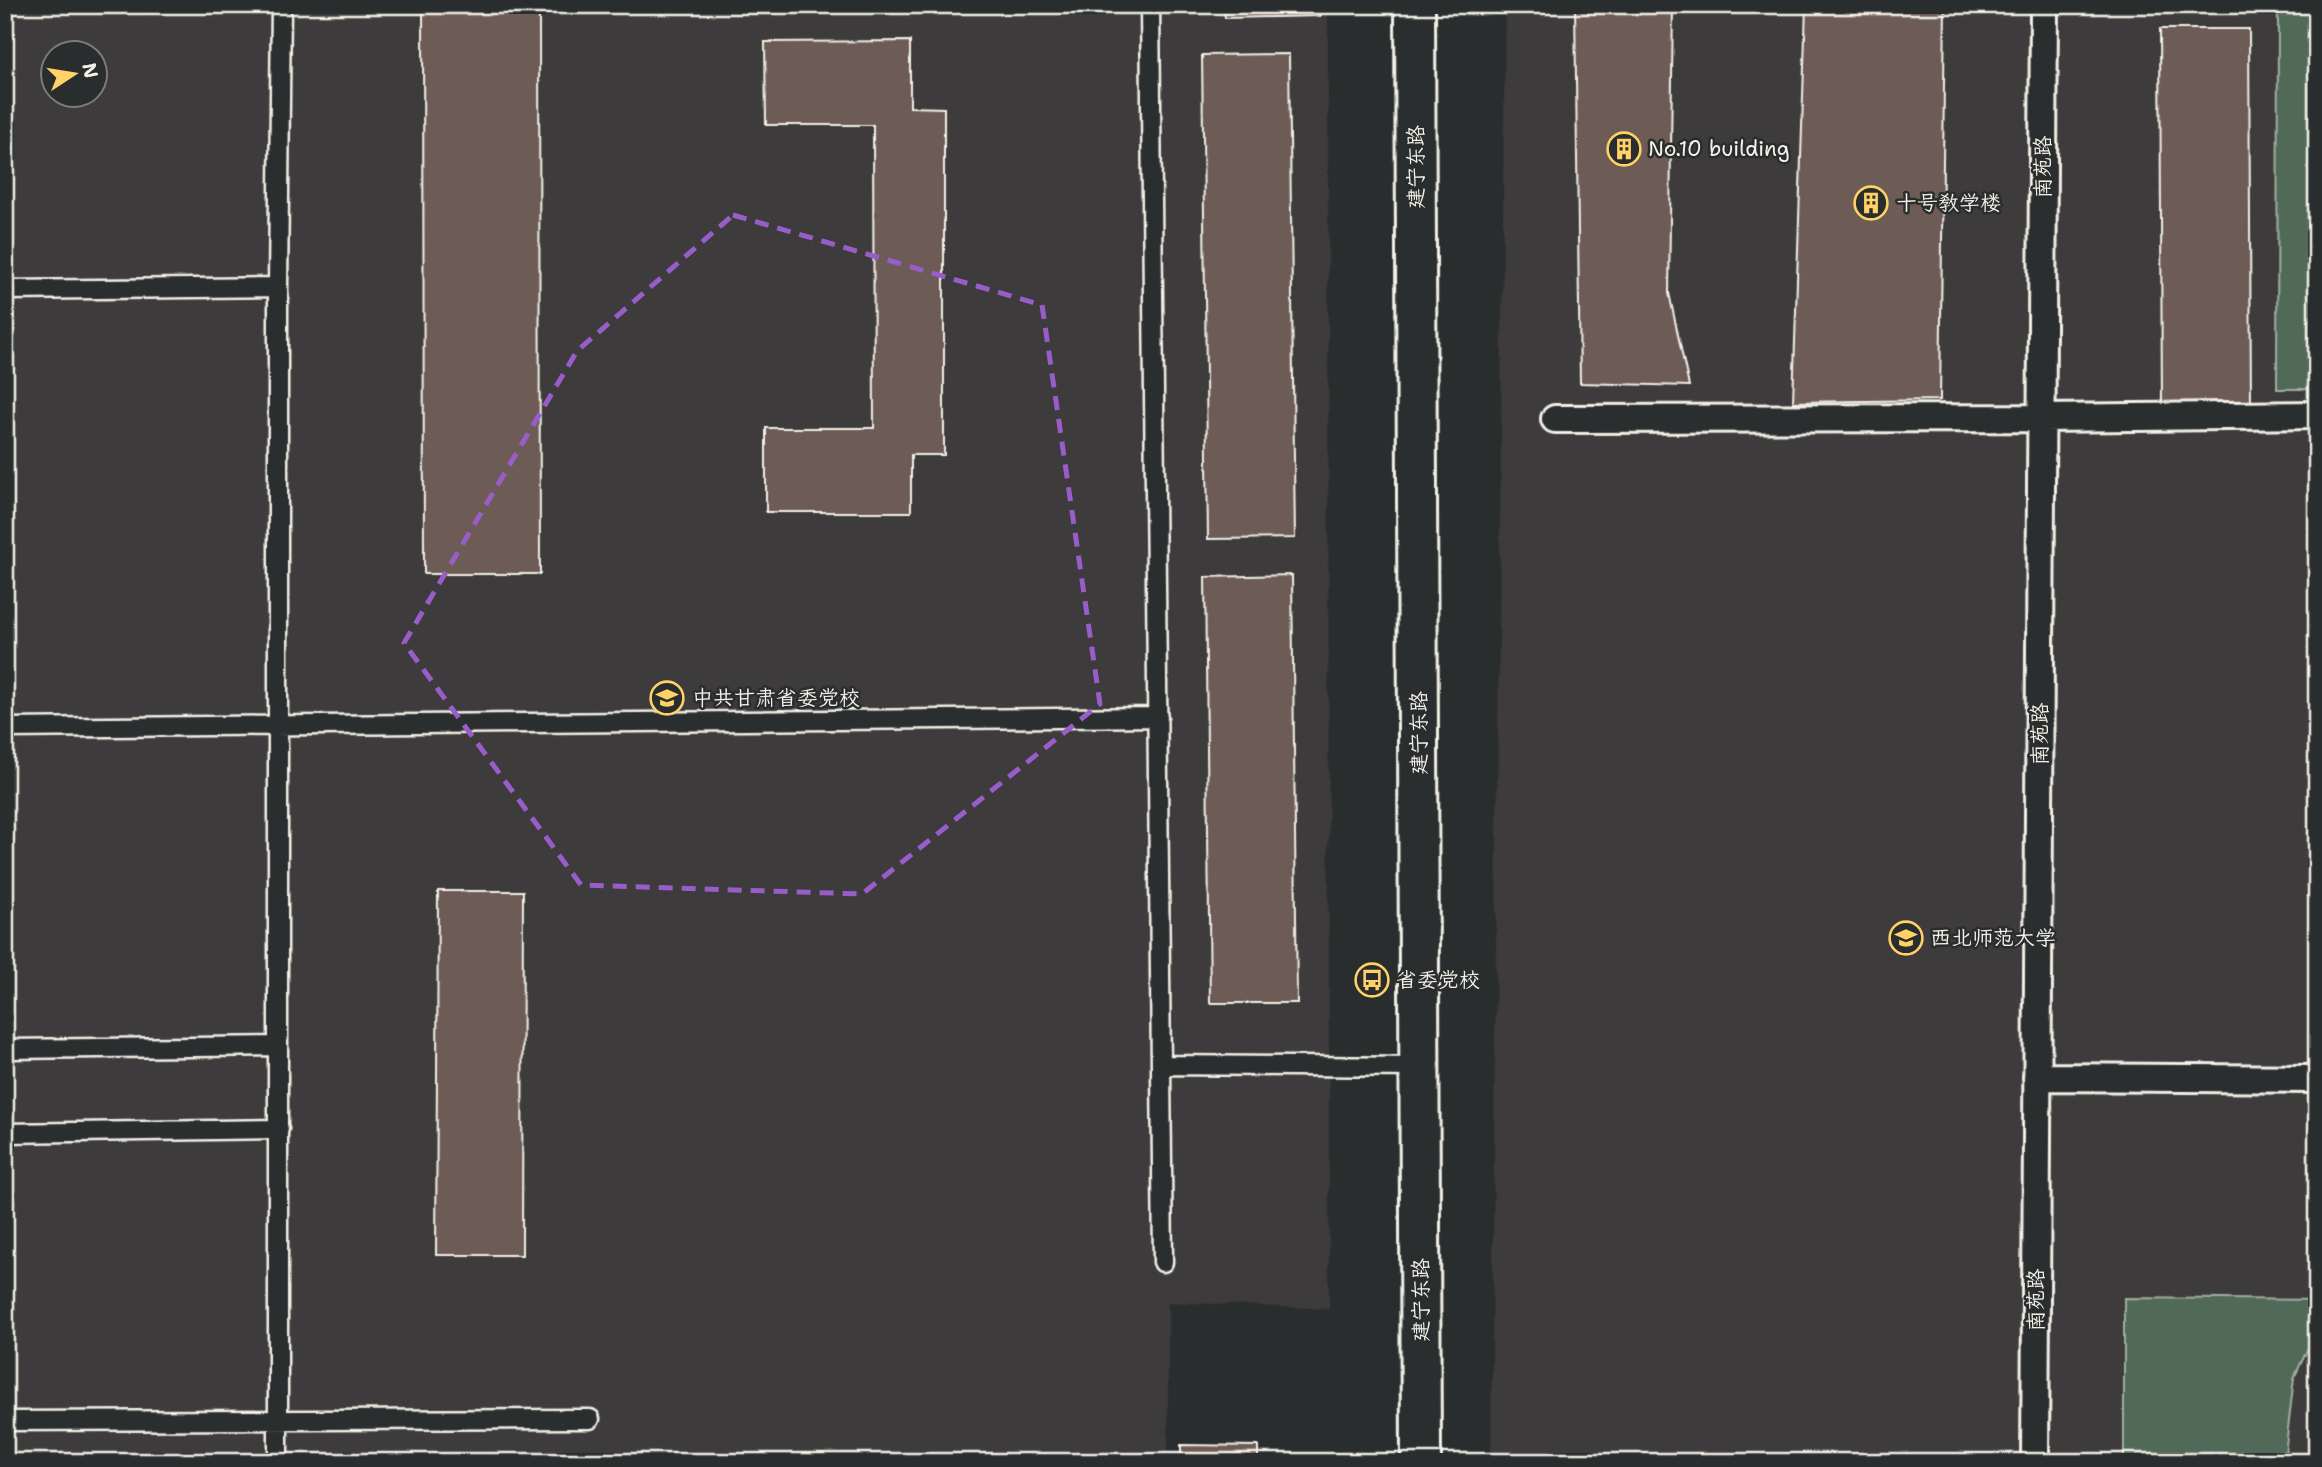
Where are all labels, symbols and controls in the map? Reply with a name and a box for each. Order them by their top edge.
north arrow [38,38,108,108]
text: N [76,61,104,81]
street label: 建宁东路 [1402,125,1430,209]
building icon: No.10 building [1605,130,1643,168]
place label: No.10 building [1648,135,1790,163]
street label: 南苑路 [2029,136,2057,199]
building icon: 十号教学楼 [1852,184,1890,222]
place label: 十号教学楼 [1896,189,2001,217]
school or university icon: 中共甘肃省委党校 [648,679,686,717]
place label: 中共甘肃省委党校 [692,684,860,712]
street label: 建宁东路 [1405,691,1433,775]
street label: 南苑路 [2026,703,2054,766]
school or university icon: 西北师范大学 [1887,919,1925,957]
place label: 西北师范大学 [1930,924,2056,952]
bus stop icon: 省委党校 [1353,961,1391,999]
place label: 省委党校 [1396,966,1480,994]
street label: 建宁东路 [1407,1258,1435,1342]
street label: 南苑路 [2022,1269,2050,1332]

